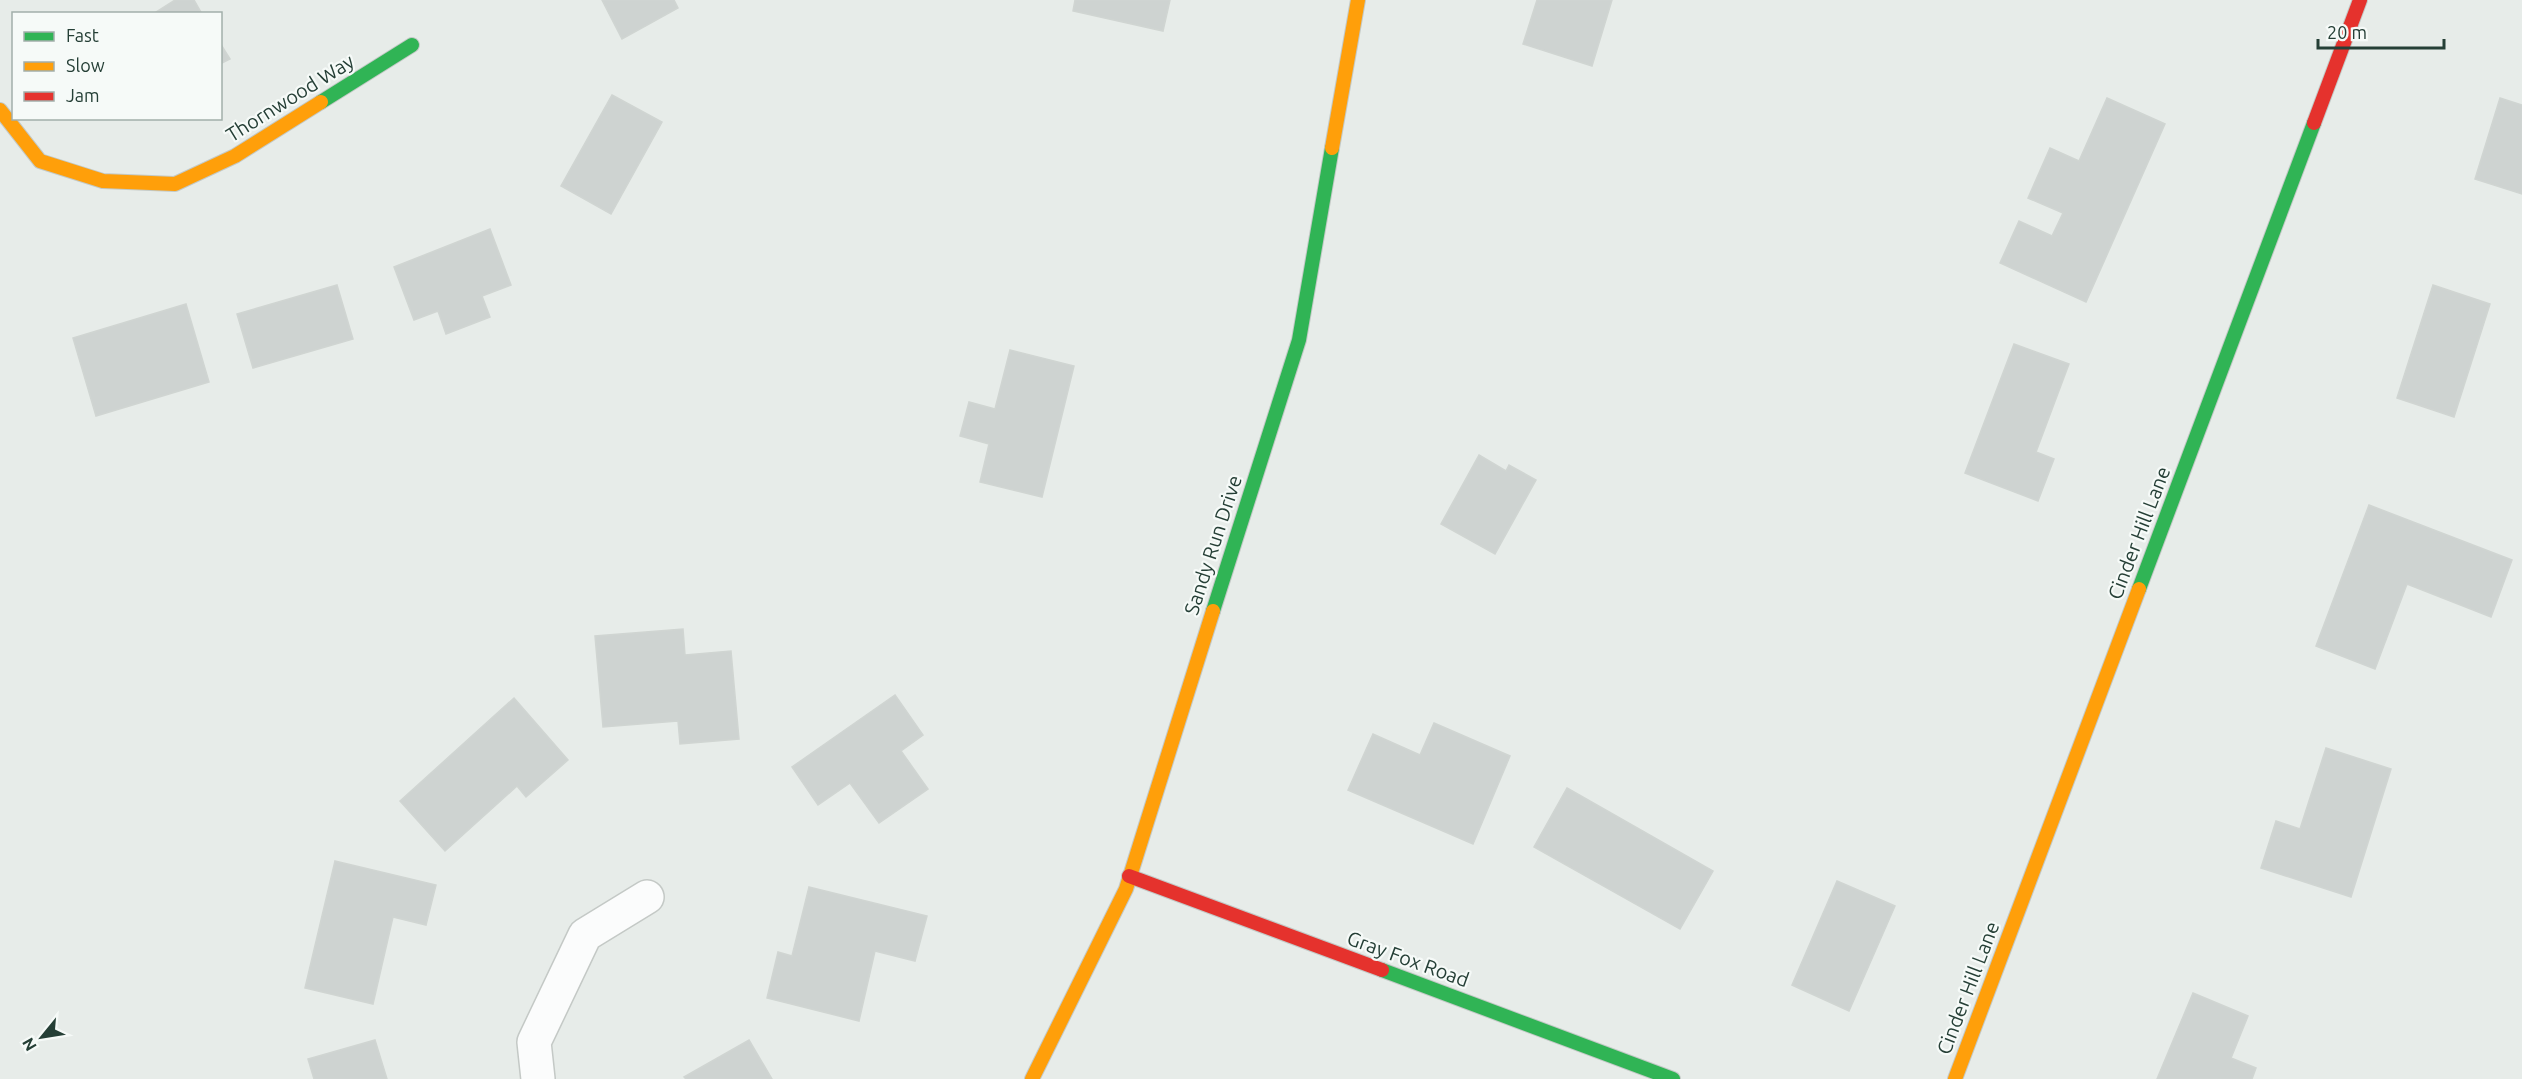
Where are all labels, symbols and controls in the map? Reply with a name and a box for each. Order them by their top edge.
legend [12,12,222,120]
scale bar [2318,12,2444,50]
text: 20 m [2327,22,2367,42]
text: Fast [66,25,99,45]
street label: Thornwood Way [222,49,358,146]
text: Slow [66,55,105,75]
text: Jam [66,85,100,105]
street label: Cinder Hill Lane [2103,463,2174,602]
street label: Sandy Run Drive [1179,472,1246,617]
street label: Cinder Hill Lane [1932,918,2003,1057]
street label: Gray Fox Road [1344,926,1472,991]
north arrow [12,1007,72,1067]
text: N [18,1035,40,1054]

